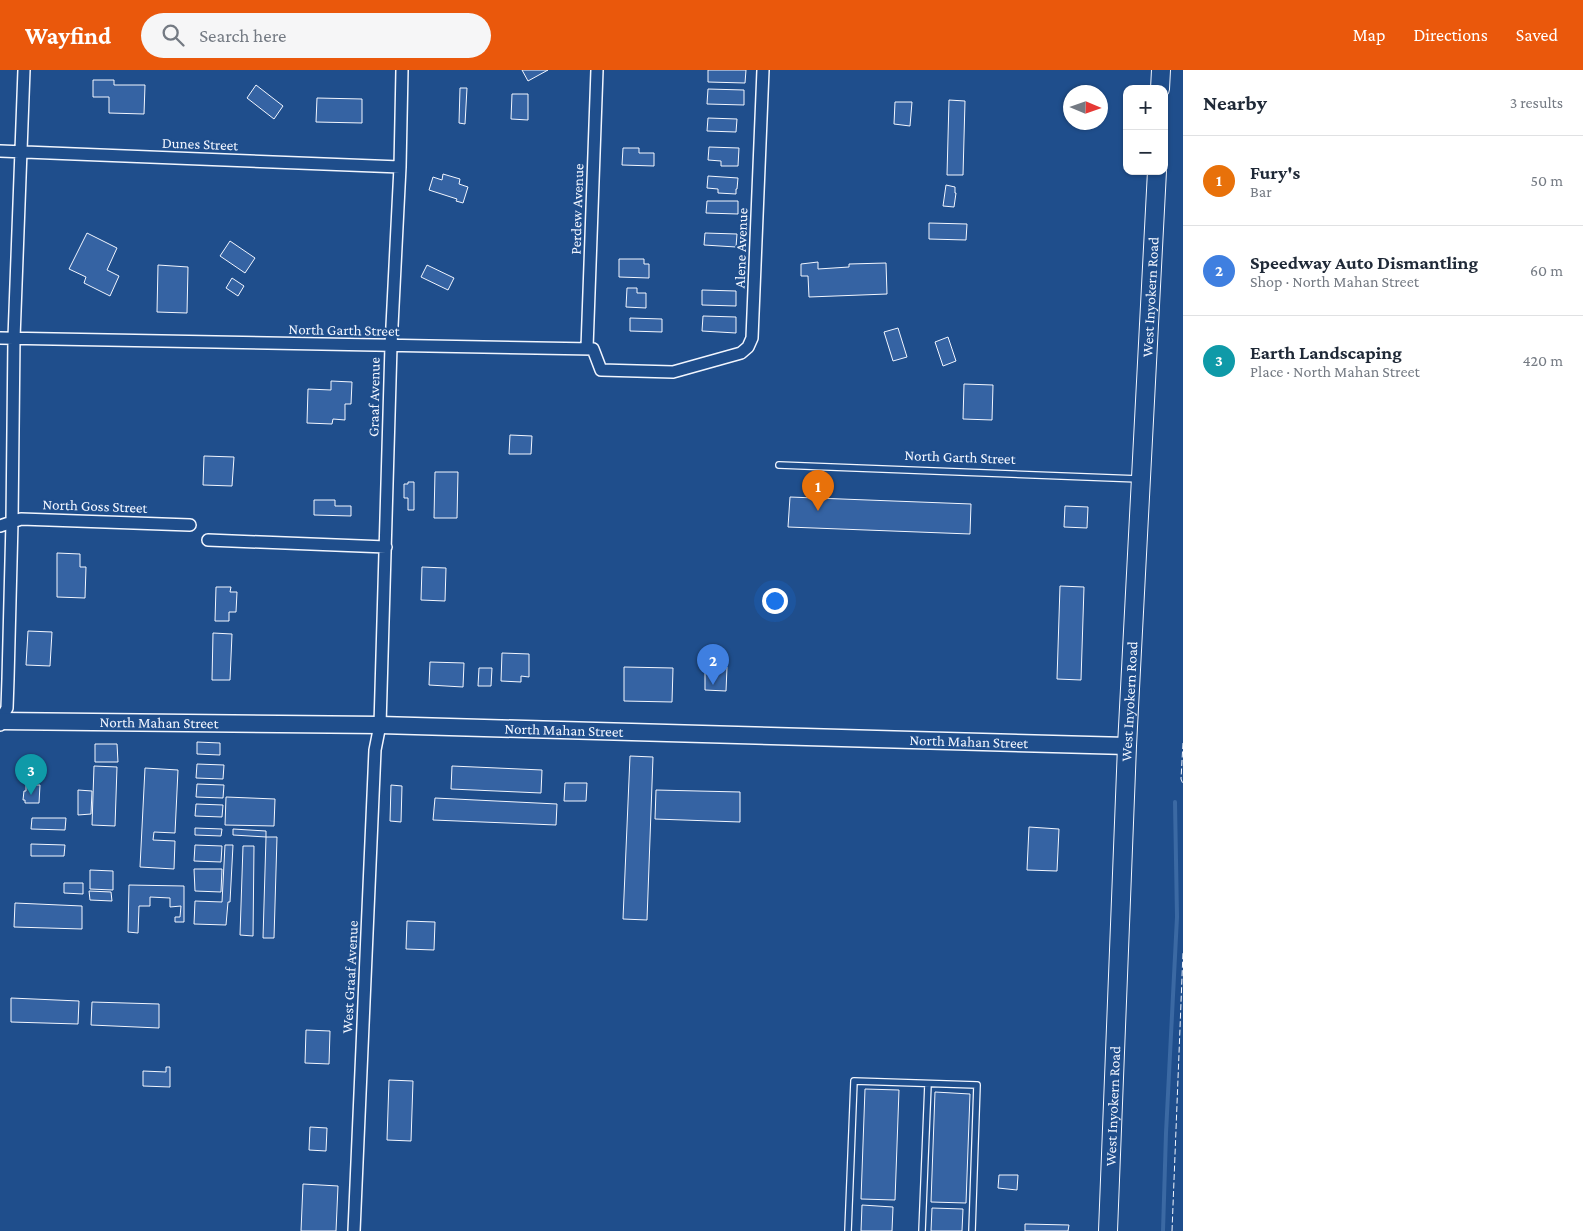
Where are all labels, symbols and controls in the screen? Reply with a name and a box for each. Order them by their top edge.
search box [141,13,491,58]
icon: search [159,21,187,49]
text: Wayfind [25,22,111,49]
text: Search here [199,25,286,46]
text: Map [1353,25,1385,45]
text: Directions [1413,25,1488,45]
text: Saved [1516,25,1558,45]
north arrow [1063,85,1108,130]
map controls [1123,85,1168,175]
button: + [1123,85,1168,130]
text: Nearby [1203,91,1267,115]
text: 3 results [1510,94,1563,111]
button: − [1123,130,1168,175]
street label: Dunes Street [162,135,240,153]
text: Fury's [1250,162,1300,183]
street label: Perdew Avenue [567,163,587,255]
text: 1 [1216,172,1222,189]
text: 50 m [1531,172,1563,189]
text: Bar [1250,183,1272,200]
street label: Alene Avenue [732,207,750,289]
street label: West Inyokern Road [1139,236,1162,358]
text: Speedway Auto Dismantling [1250,252,1478,273]
text: 2 [1215,262,1223,279]
text: 60 m [1530,262,1563,279]
text: Shop · North Mahan Street [1250,273,1419,290]
street label: North Garth Street [288,321,401,339]
text: Earth Landscaping [1250,342,1402,363]
text: 3 [1215,352,1223,369]
text: 420 m [1522,352,1563,369]
street label: Graaf Avenue [365,357,383,437]
text: Place · North Mahan Street [1250,363,1420,380]
street label: North Garth Street [904,447,1017,467]
pin: 1 [802,470,834,511]
street label: North Goss Street [42,496,149,516]
your location [762,588,788,614]
street label: West Inyokern Road [1118,641,1140,762]
pin: 2 [697,644,729,685]
street label: North Mahan Street [99,714,220,731]
street label: North Mahan Street [504,721,625,740]
street label: North Mahan Street [909,732,1029,751]
pin: 3 [15,754,47,795]
street label: West Graaf Avenue [339,920,361,1034]
street label: West Inyokern Road [1103,1045,1123,1167]

